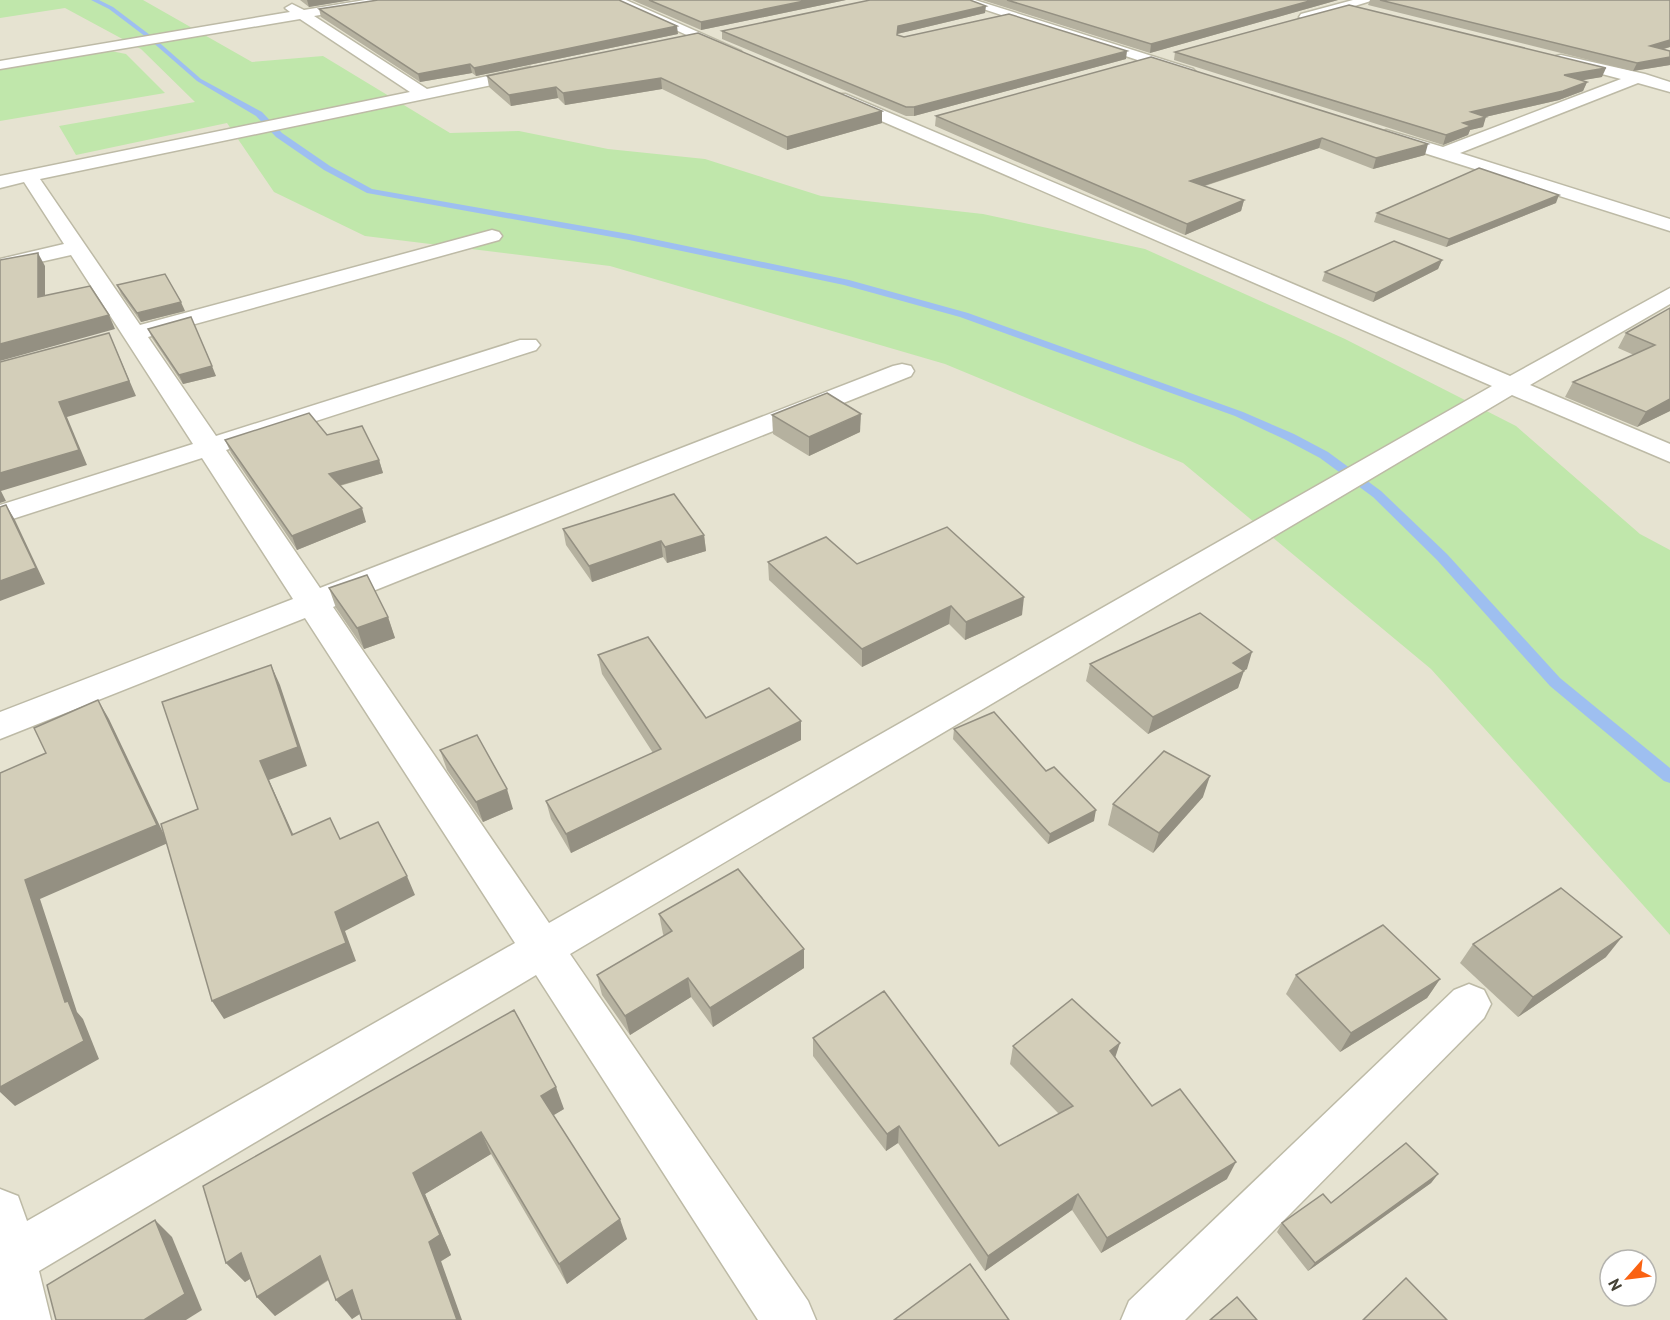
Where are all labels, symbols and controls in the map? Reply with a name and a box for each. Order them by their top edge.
north arrow [1598,1248,1658,1308]
text: N [1603,1276,1626,1294]

